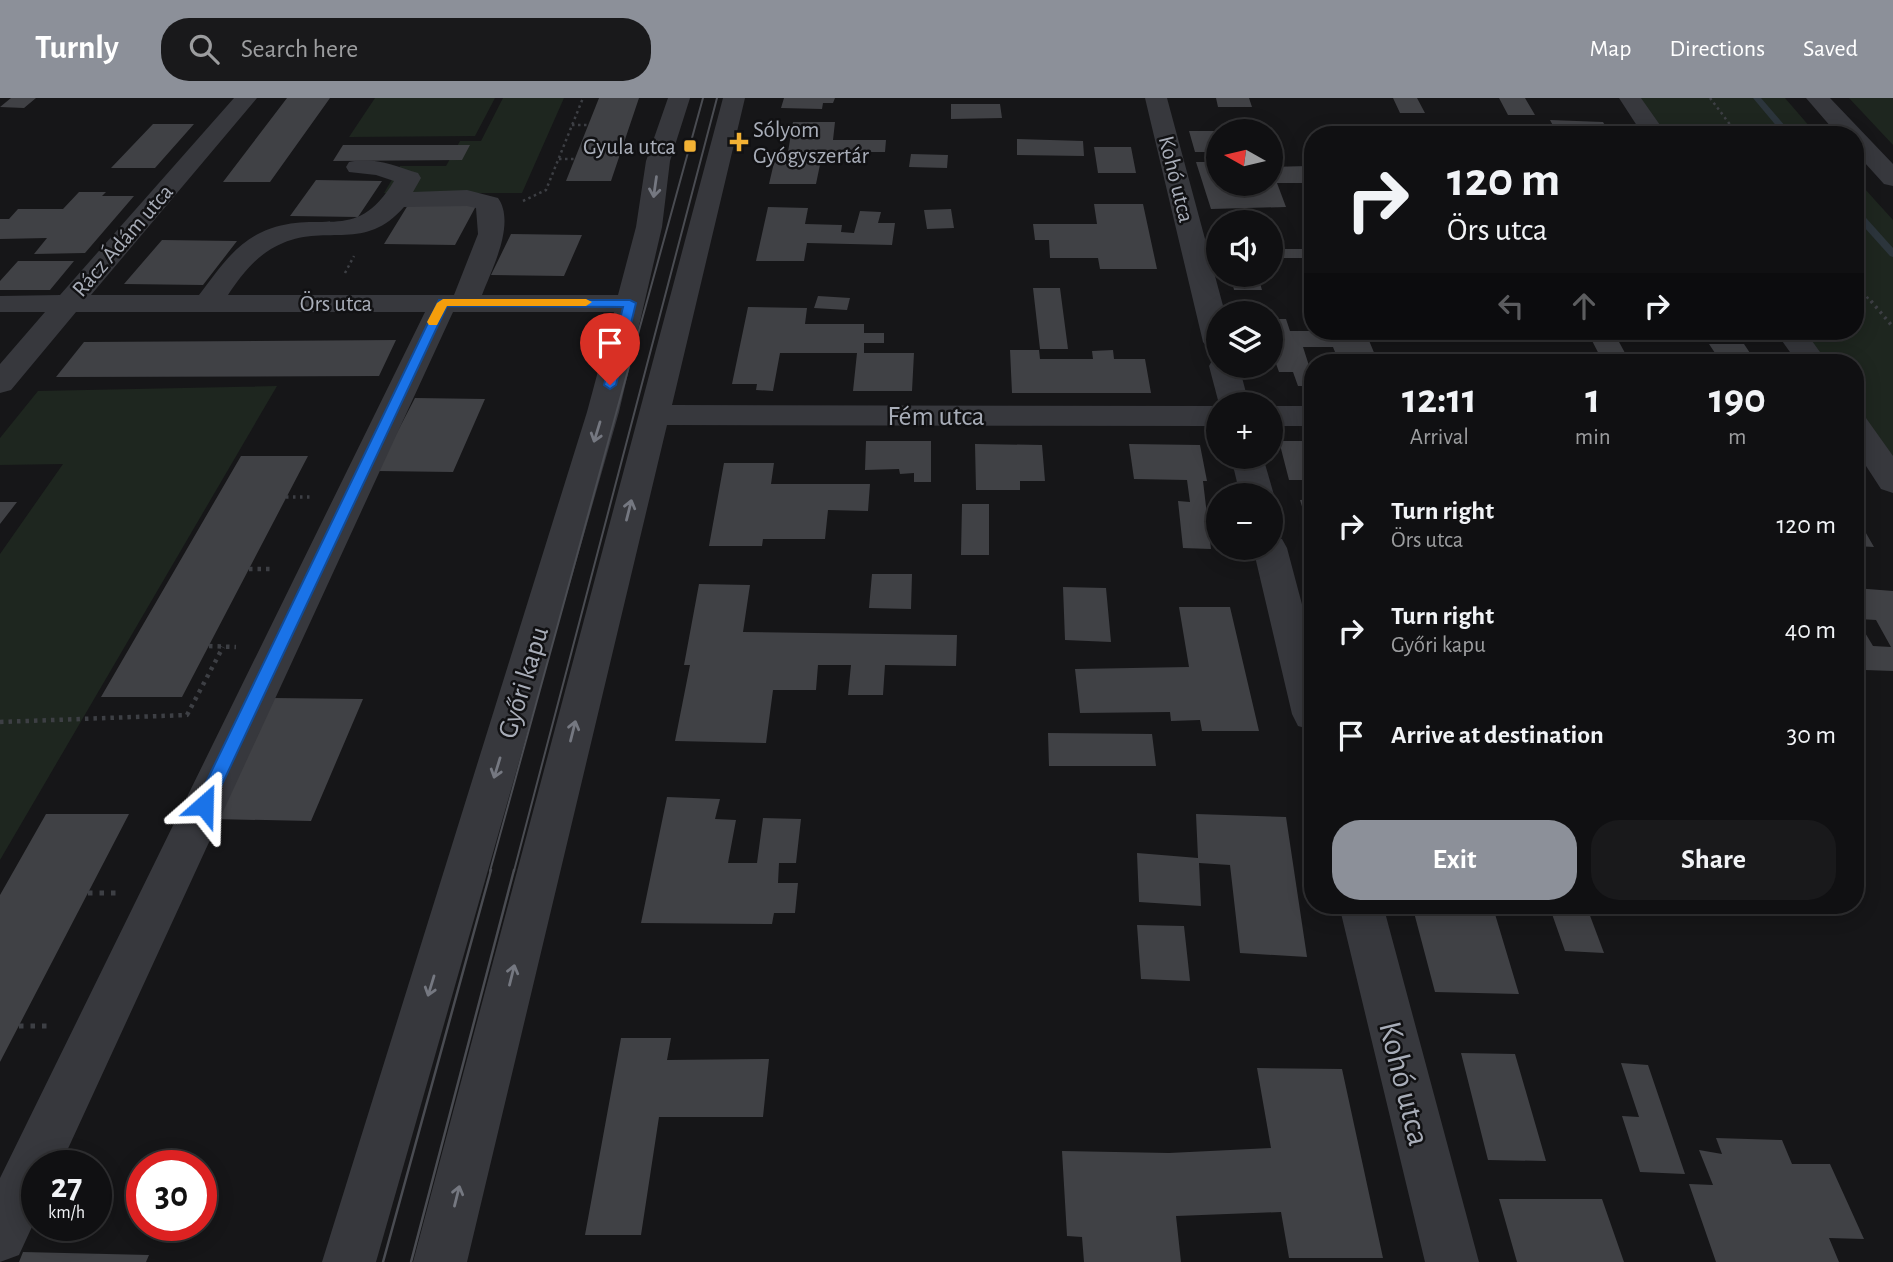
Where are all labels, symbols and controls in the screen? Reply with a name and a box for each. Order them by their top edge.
search box [161,18,651,81]
icon: search [185,30,223,68]
text: Turnly [35,32,119,65]
text: Search here [241,36,358,62]
text: Map [1589,37,1631,61]
text: Directions [1669,37,1765,61]
text: Saved [1803,37,1858,61]
place label: Sólyom Gyógyszertár [753,119,870,168]
north arrow [1206,119,1283,196]
map controls [1206,119,1283,560]
marker: Sólyom Gyógyszertár [731,134,747,150]
street label: Kohó utca [1154,134,1197,225]
place label: Gyula utca [583,136,676,159]
marker: Gyula utca [682,138,698,154]
icon: right [1332,154,1423,245]
text: 120 m [1447,156,1560,205]
one-way arrow [648,175,661,198]
street label: Rácz Ádám utca [66,178,178,302]
button: sound [1206,210,1283,287]
text: Örs utca [1447,214,1548,246]
icon: left [1492,287,1530,325]
icon: ahead [1565,287,1603,325]
icon: right [1638,287,1676,325]
street label: Örs utca [300,291,372,316]
button: layers [1206,301,1283,378]
pin [580,313,640,385]
icon: arrive [591,324,629,362]
text: 12:11 [1402,378,1477,420]
text: 1 [1585,378,1600,420]
text: 190 [1709,378,1766,420]
button: + [1206,392,1283,469]
street label: Fém utca [887,403,985,431]
one-way arrow [590,421,602,443]
text: Arrival [1410,426,1469,449]
text: min [1575,426,1611,449]
text: m [1728,426,1747,449]
button: − [1206,483,1283,560]
text: Turn right [1391,498,1494,524]
one-way arrow [623,499,636,522]
icon: right [1332,507,1370,545]
text: 120 m [1776,512,1836,538]
text: Örs utca [1391,529,1463,552]
text: Turn right [1391,603,1494,629]
icon: right [1332,612,1370,650]
text: 40 m [1785,617,1836,643]
street label: Győri kapu [494,623,554,742]
text: Győri kapu [1391,634,1486,657]
icon: arrive [1332,717,1370,755]
one-way arrow [567,720,580,742]
text: Arrive at destination [1391,722,1604,748]
text: 30 m [1786,722,1836,748]
one-way arrow [489,756,502,778]
position arrow [167,768,241,842]
button: Exit [1332,820,1577,900]
button: Share [1591,820,1836,900]
one-way arrow [506,964,519,987]
one-way arrow [424,974,437,996]
street label: Kohó utca [1372,1018,1435,1149]
speed limit sign: 30 [126,1150,217,1241]
text: 27 [51,1169,82,1204]
one-way arrow [451,1185,464,1208]
text: km/h [48,1204,85,1222]

